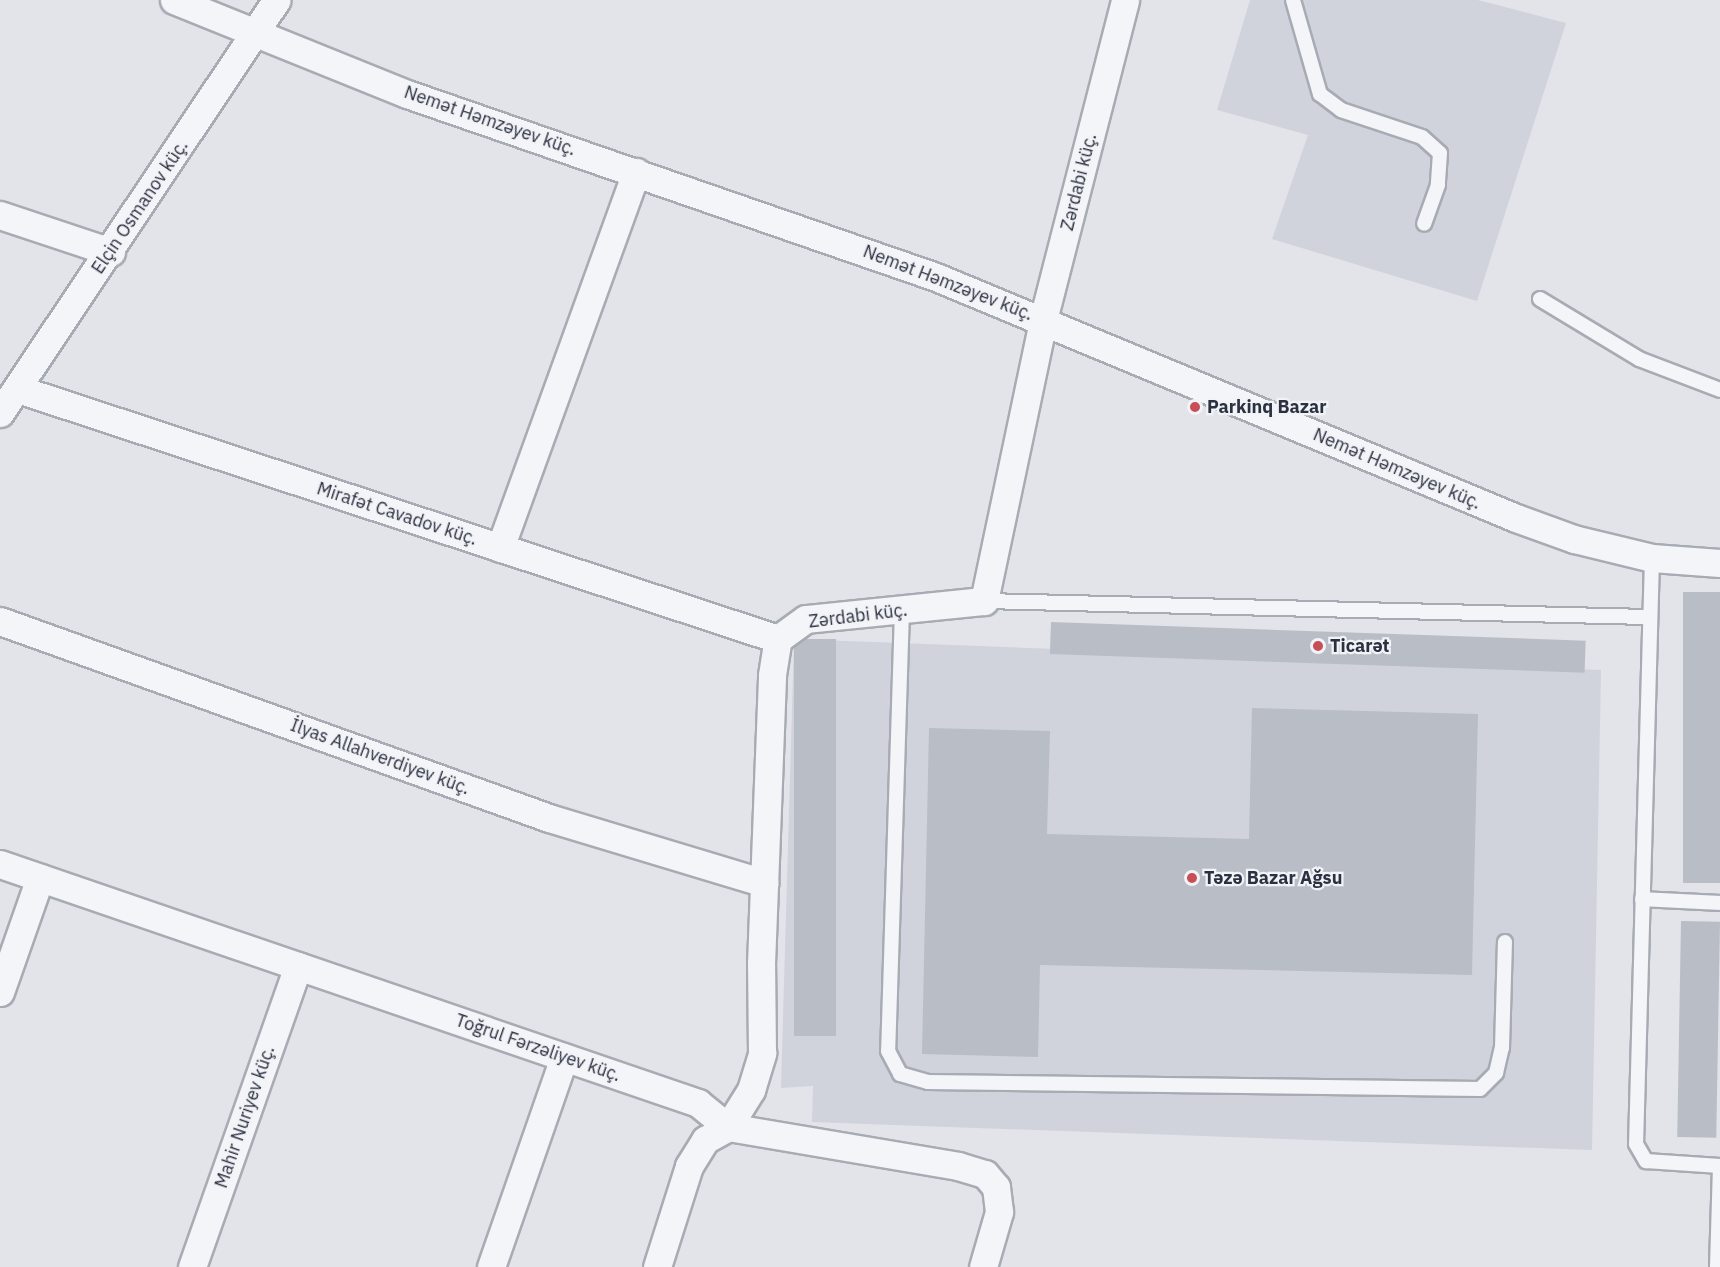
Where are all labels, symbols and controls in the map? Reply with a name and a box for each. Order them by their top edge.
street label: Nemət Həmzəyev küç. [401,81,579,161]
street label: Zərdabi küç. [1056,131,1102,233]
street label: Elçin Osmanov küç. [87,136,193,278]
street label: Nemət Həmzəyev küç. [860,241,1036,325]
place label: Parkinq Bazar [1207,396,1327,418]
marker: Parkinq Bazar [1188,400,1202,414]
street label: Nemət Həmzəyev küç. [1310,424,1484,514]
street label: Mirafət Cavadov küç. [314,478,480,550]
street label: Zərdabi küç. [807,599,909,633]
place label: Ticarət [1330,635,1389,657]
marker: Ticarət [1311,639,1325,653]
street label: İlyas Allahverdiyev küç. [287,714,473,800]
place label: Təzə Bazar Ağsu [1204,867,1342,889]
marker: Təzə Bazar Ağsu [1185,871,1199,885]
street label: Toğrul Fərzəliyev küç. [452,1010,624,1086]
street label: Mahir Nuriyev küç. [211,1043,279,1191]

